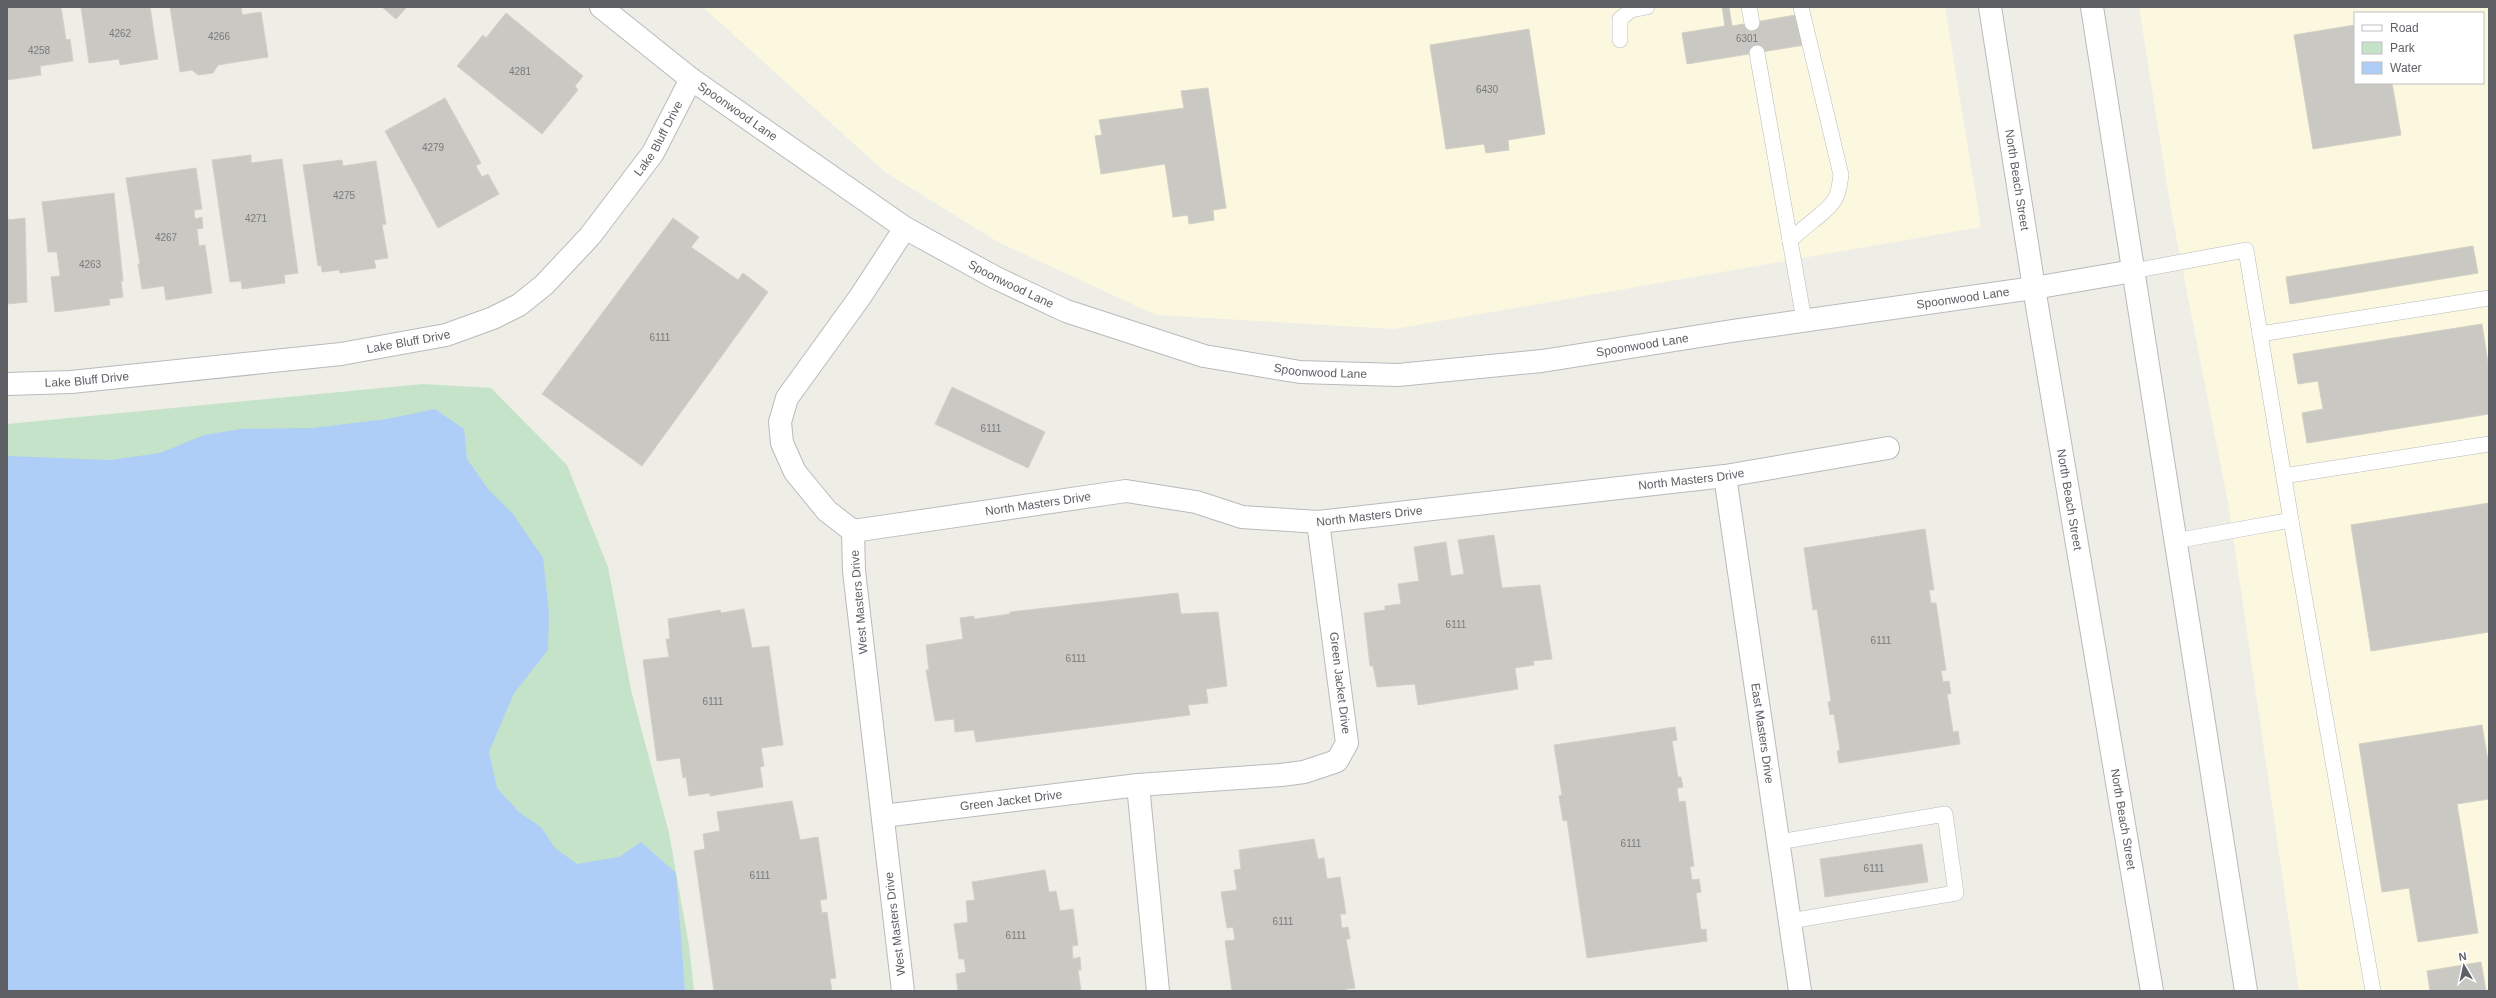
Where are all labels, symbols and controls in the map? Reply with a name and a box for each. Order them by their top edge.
legend [2354,12,2484,84]
text: Road [2390,21,2419,35]
house number: 4262 [109,28,132,39]
house number: 4266 [208,31,231,42]
house number: 6301 [1736,33,1759,44]
text: Park [2390,41,2416,55]
house number: 4258 [28,45,51,56]
text: Water [2390,61,2422,75]
house number: 4281 [509,66,532,77]
street label: Spoonwood Lane [695,79,780,144]
house number: 6430 [1476,84,1499,95]
street label: Lake Bluff Drive [631,98,686,179]
street label: North Beach Street [2002,128,2032,232]
house number: 4279 [422,142,445,153]
house number: 4275 [333,190,356,201]
house number: 4271 [245,213,268,224]
house number: 4267 [155,232,178,243]
street label: Spoonwood Lane [966,257,1056,311]
house number: 4263 [79,259,102,270]
street label: Spoonwood Lane [1916,285,2011,312]
street label: Lake Bluff Drive [366,327,453,356]
street label: Spoonwood Lane [1595,331,1690,359]
house number: 6111 [650,332,671,343]
street label: Spoonwood Lane [1273,361,1368,381]
street label: Lake Bluff Drive [44,369,130,390]
house number: 6111 [981,423,1002,434]
street label: North Beach Street [2054,448,2085,552]
street label: North Masters Drive [1637,466,1746,493]
street label: North Masters Drive [984,489,1092,519]
street label: North Masters Drive [1315,503,1424,529]
street label: West Masters Drive [847,549,871,655]
house number: 6111 [1446,619,1467,630]
street label: Green Jacket Drive [1327,631,1353,735]
house number: 6111 [1871,635,1892,646]
house number: 6111 [1066,653,1087,664]
street label: East Masters Drive [1748,682,1777,785]
house number: 6111 [703,696,724,707]
street label: North Beach Street [2108,768,2139,871]
street label: Green Jacket Drive [959,787,1063,814]
house number: 6111 [1621,838,1642,849]
house number: 6111 [1864,863,1885,874]
house number: 6111 [750,870,771,881]
street label: West Masters Drive [882,871,908,977]
house number: 6111 [1273,916,1294,927]
house number: 6111 [1006,930,1027,941]
north arrow [2444,946,2484,986]
text: N [2458,950,2467,963]

